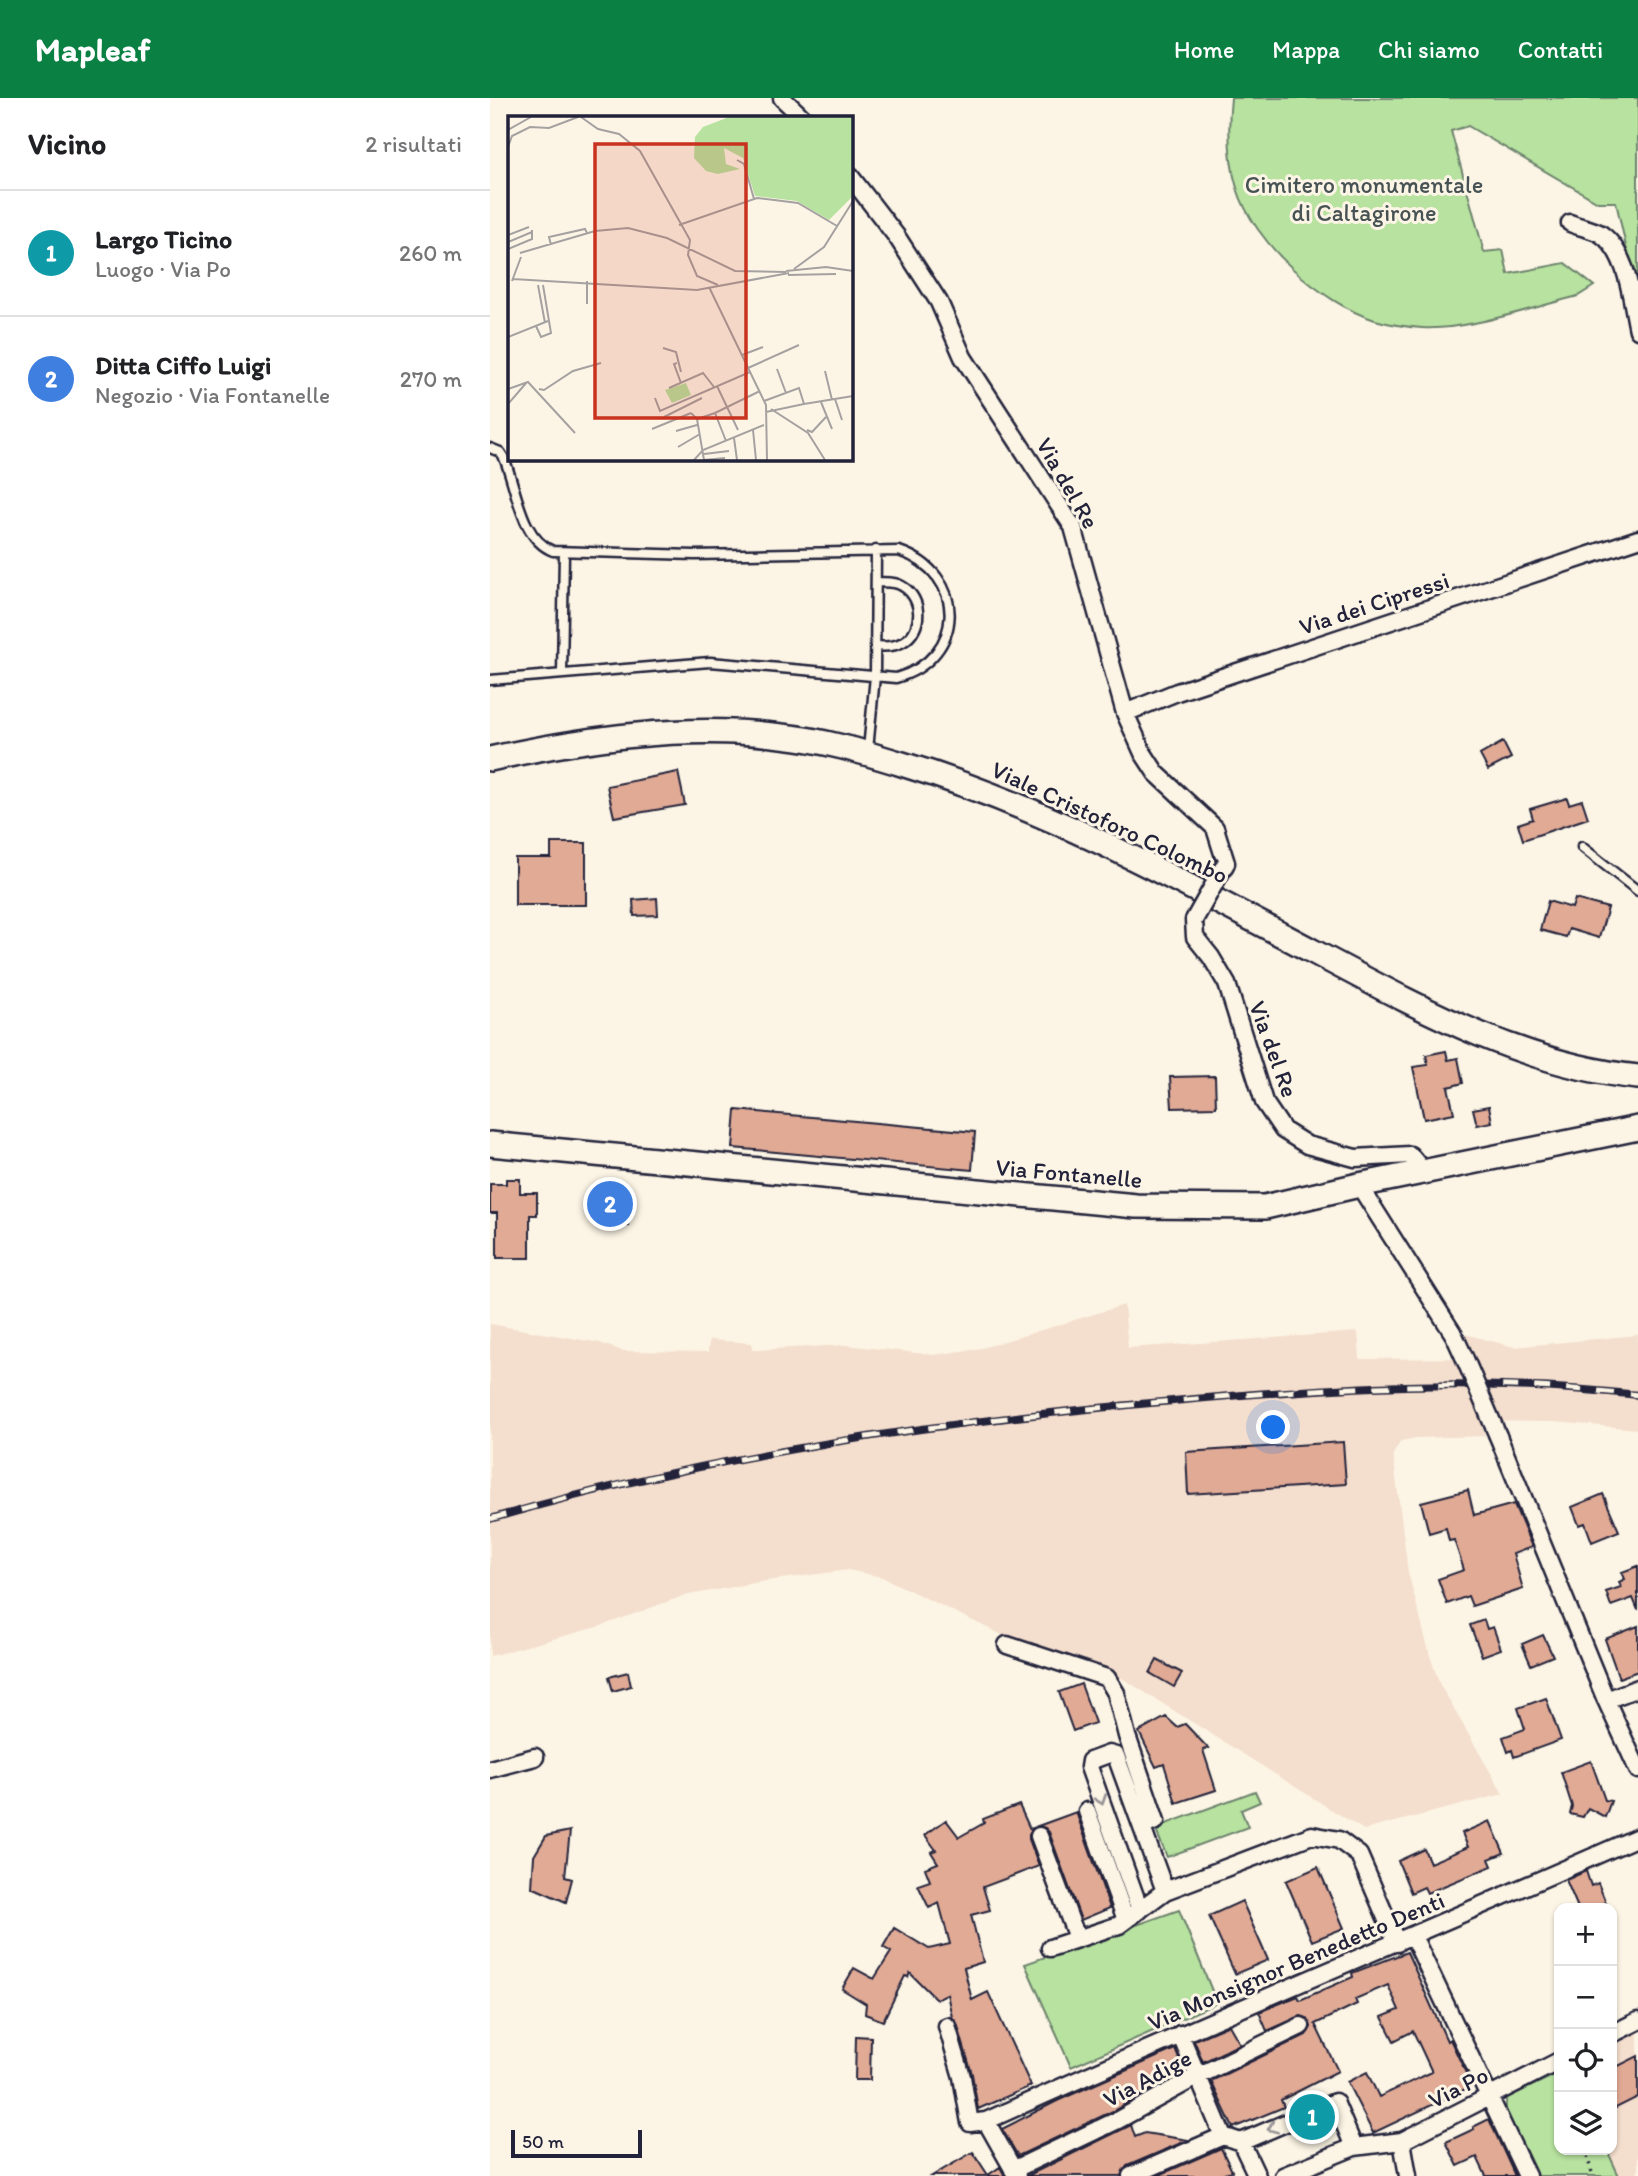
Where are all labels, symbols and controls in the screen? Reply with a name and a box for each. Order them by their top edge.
text: Mapleaf [35,30,150,69]
text: Home [1174,35,1234,64]
text: Mappa [1272,35,1340,64]
text: Chi siamo [1378,35,1480,64]
text: Contatti [1518,35,1603,64]
inset map [508,116,852,460]
text: Vicino [28,125,106,162]
text: 2 risultati [365,130,462,158]
park label: Cimitero monumentale di Caltagirone [1245,170,1483,227]
text: Largo Ticino [95,223,232,255]
text: 1 [46,239,56,267]
text: 260 m [399,239,462,267]
text: Luogo · Via Po [95,255,231,283]
text: Ditta Ciffo Luigi [95,349,271,381]
text: 2 [45,365,57,393]
text: 270 m [400,365,462,393]
text: Negozio · Via Fontanelle [95,381,330,409]
street label: Via del Re [1030,432,1106,534]
street label: Via dei Cipressi [1295,565,1453,641]
street label: Viale Cristoforo Colombo [987,754,1233,890]
street label: Via del Re [1243,997,1305,1101]
street label: Via Fontanelle [994,1152,1144,1194]
pin: 2 [587,1178,633,1230]
your location [1256,1410,1290,1444]
one-way arrow [1093,1794,1107,1806]
street label: Via Monsignor Benedetto Denti [1143,1885,1449,2037]
map controls [1554,1903,1617,2155]
button: + [1554,1903,1617,1966]
button: − [1554,1966,1617,2029]
button: locate [1554,2029,1617,2092]
street label: Via Adige [1098,2043,1196,2113]
street label: Via Po [1423,2060,1493,2114]
pin: 1 [1289,2091,1335,2143]
button: layers [1554,2092,1617,2155]
one-way arrow [1267,2120,1279,2134]
scale bar [511,2127,642,2159]
text: 50 m [522,2130,564,2153]

